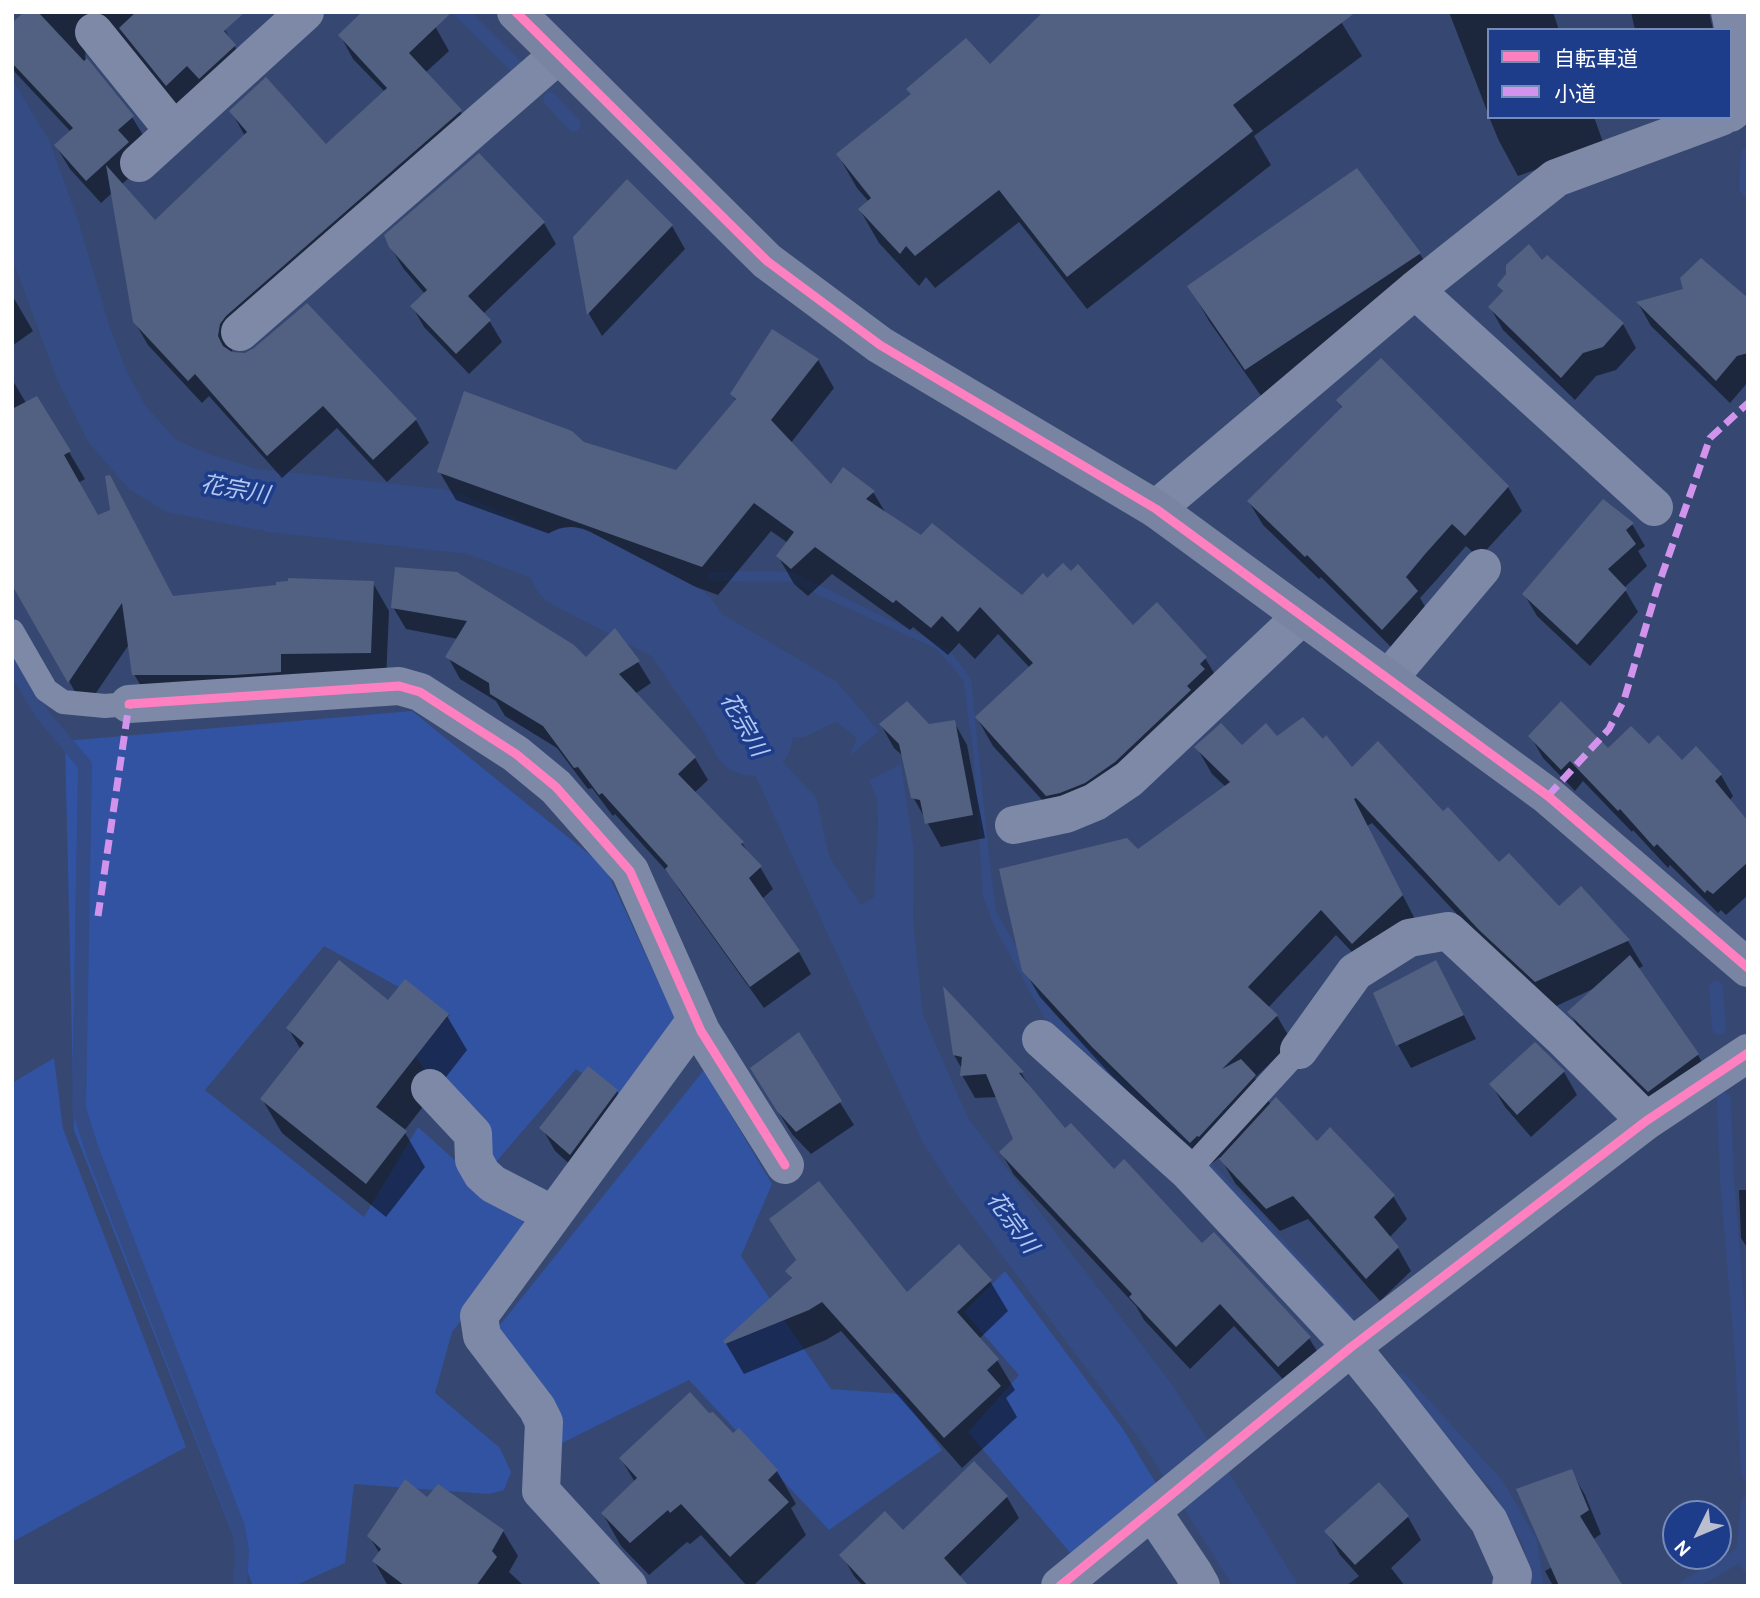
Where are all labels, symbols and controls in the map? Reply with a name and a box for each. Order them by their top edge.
legend [1487,28,1732,119]
text: 自転車道 [1554,46,1638,71]
text: 小道 [1554,81,1596,106]
water label: 花宗川 [199,470,271,510]
water label: 花宗川 [714,688,772,762]
water label: 花宗川 [981,1187,1043,1259]
north arrow [1662,1500,1732,1570]
text: N [1670,1536,1696,1561]

